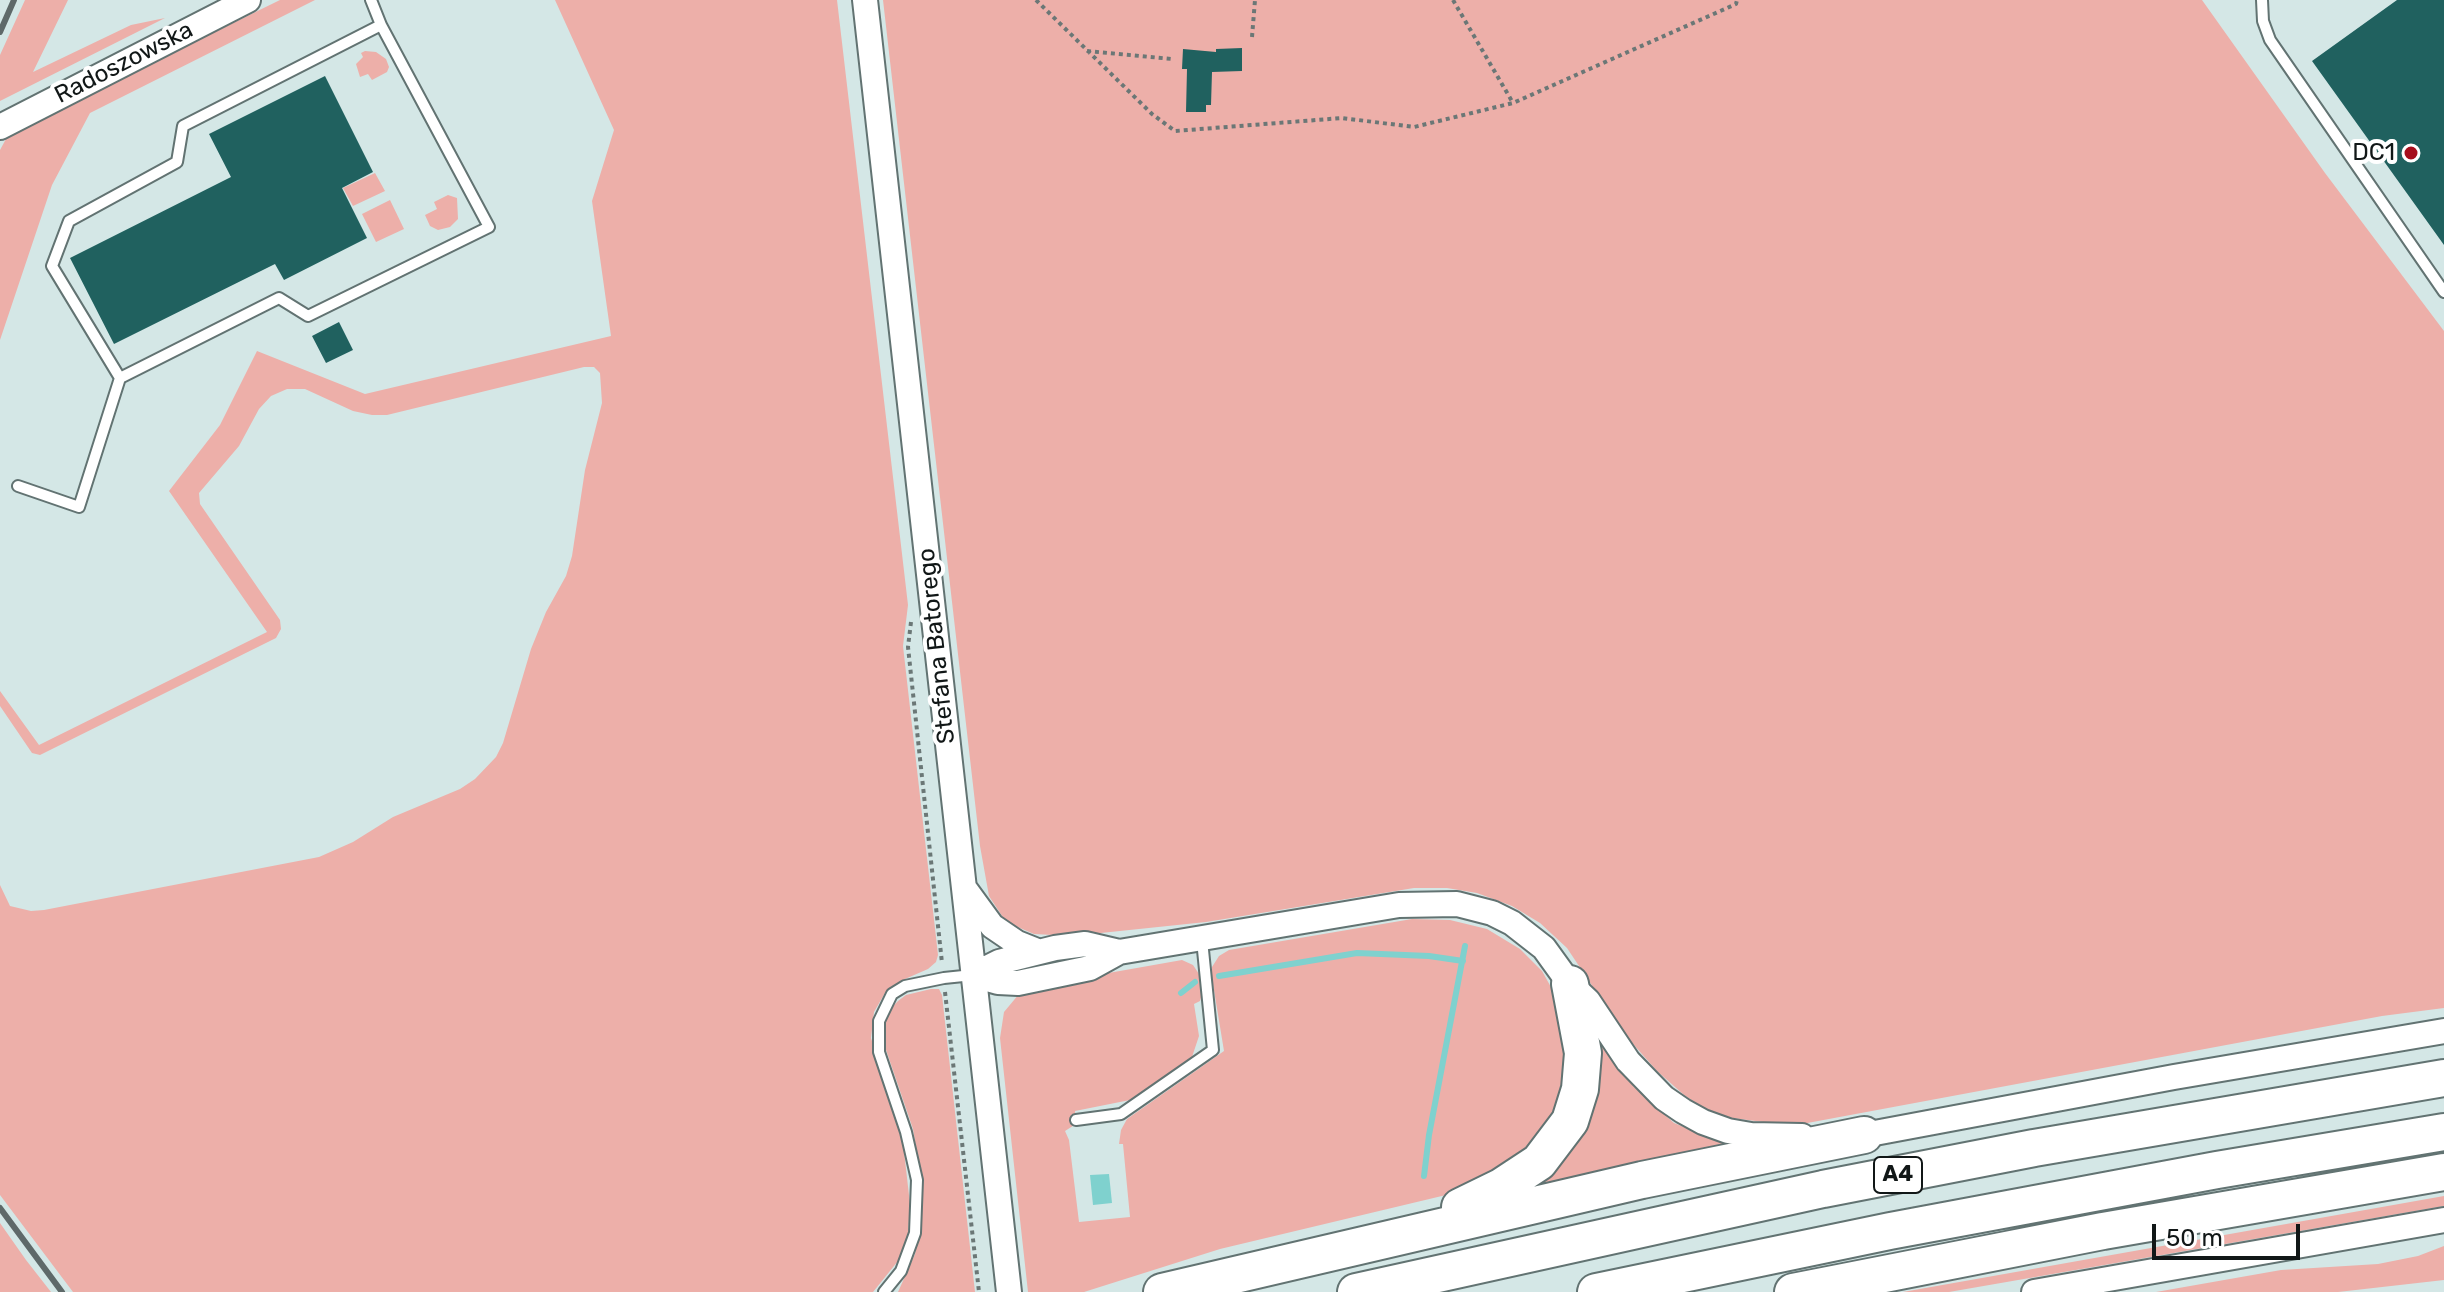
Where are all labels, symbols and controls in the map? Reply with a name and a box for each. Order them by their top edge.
street label: Radoszowska [50,16,198,110]
place label: DC1 [2352,139,2395,167]
marker: DC1 [2402,144,2420,162]
street label: Stefana Batorego [912,547,962,745]
road number: A4 [1874,1157,1922,1193]
scale bar [2156,1208,2304,1258]
text: 50 m [2166,1224,2223,1252]

